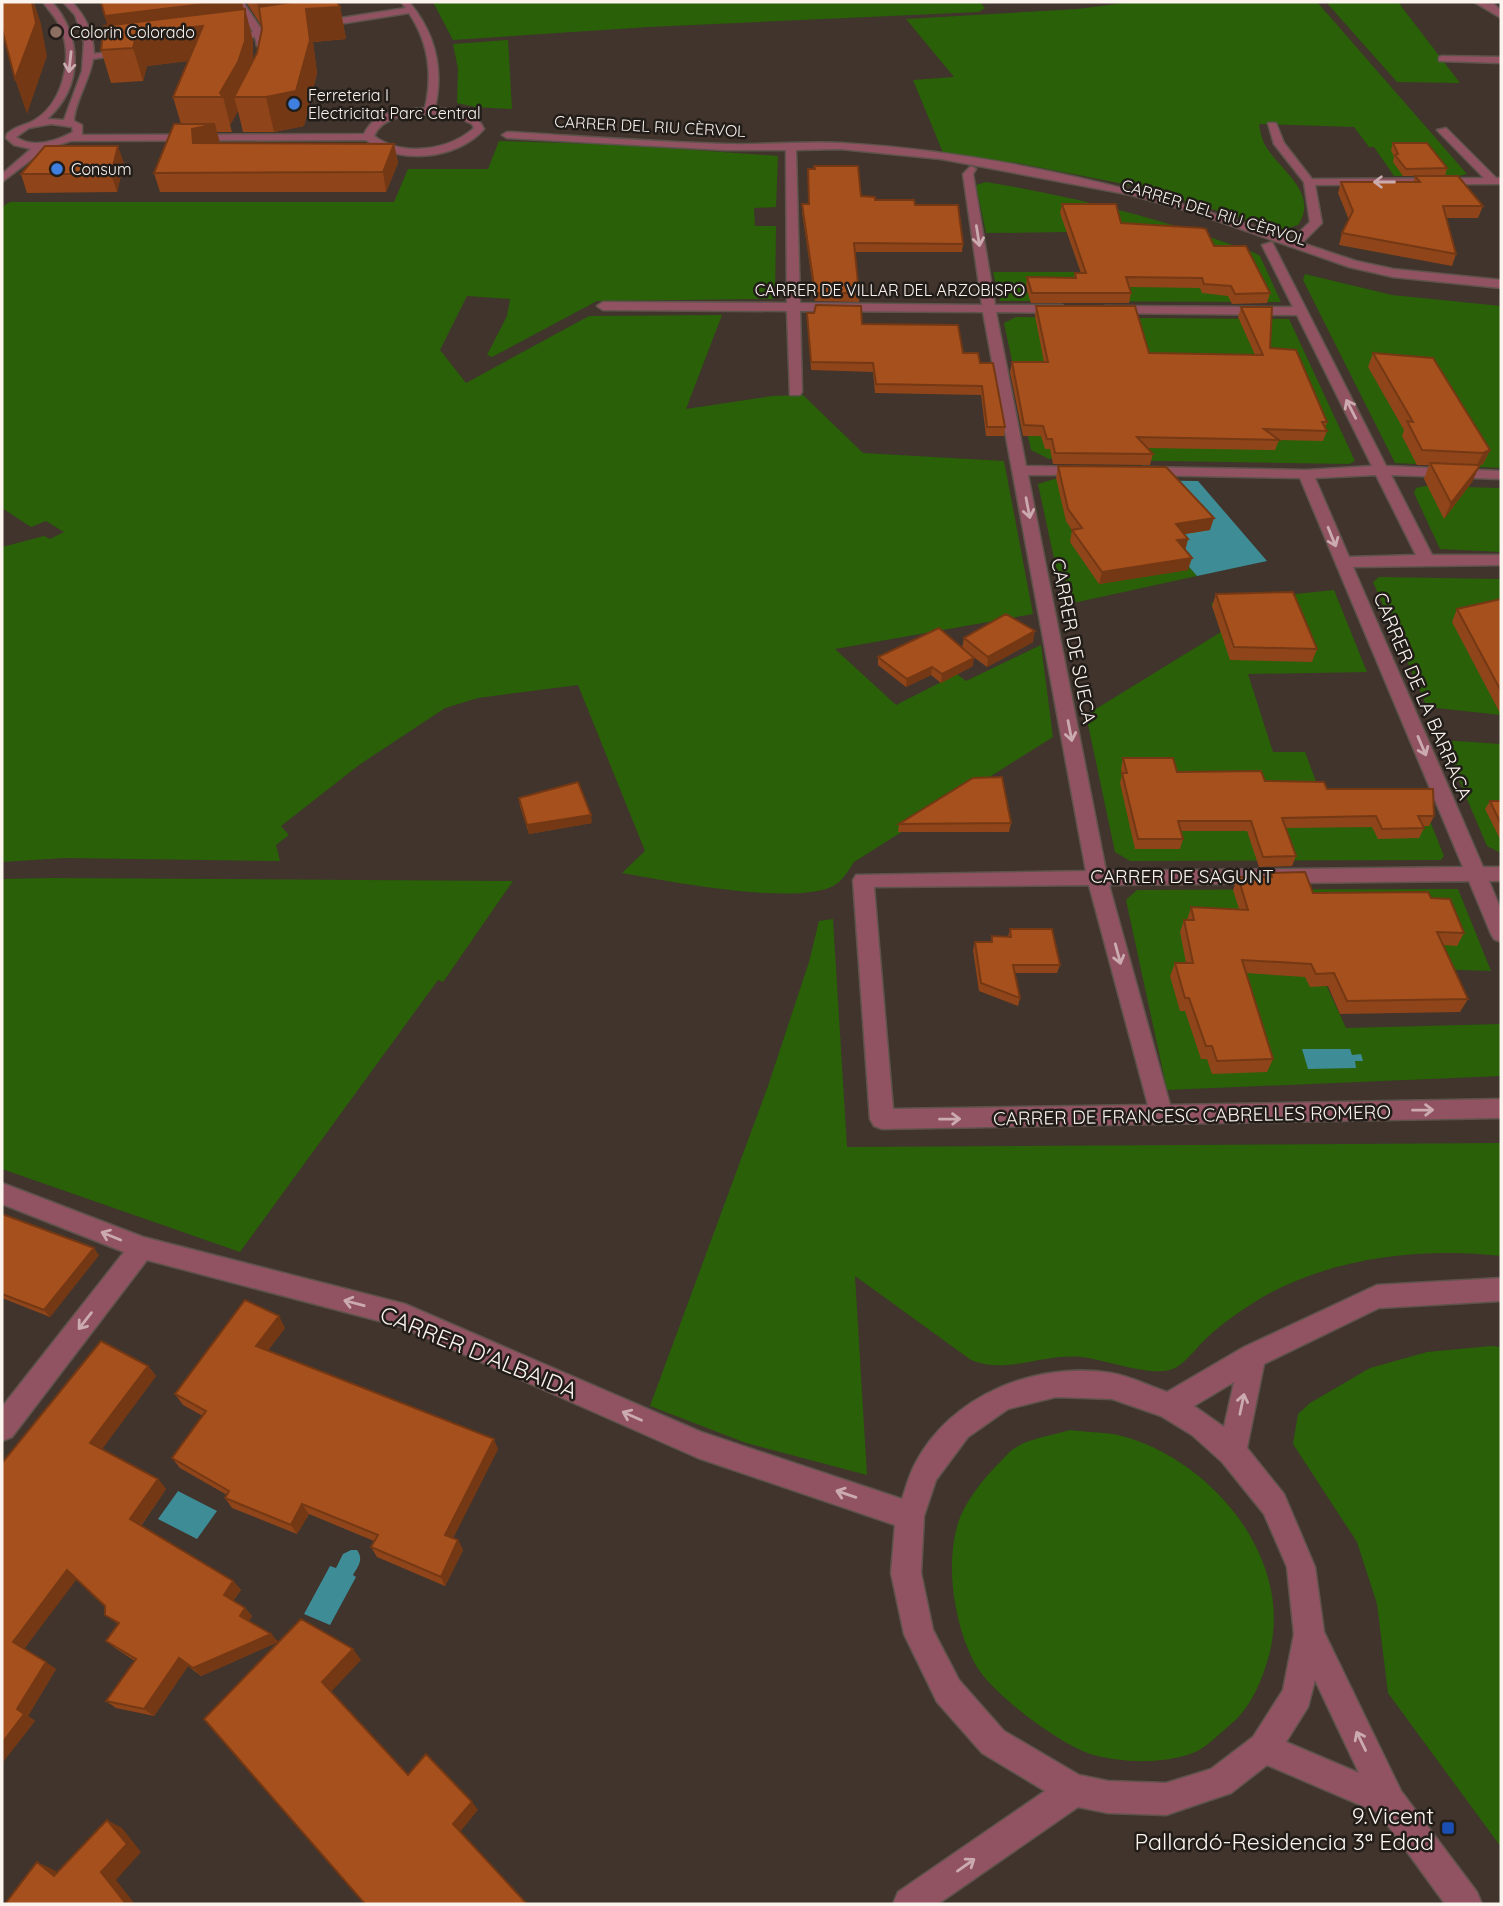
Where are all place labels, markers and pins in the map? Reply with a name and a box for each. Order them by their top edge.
place label: Colorin Colorado [70,22,195,42]
marker: Colorin Colorado [48,24,64,40]
place label: Ferreteria I Electricitat Parc Central [308,85,481,123]
marker: Ferreteria I Electricitat Parc Central [286,96,302,112]
place label: Consum [71,159,132,179]
marker: Consum [49,161,65,177]
place label: 9.Vicent Pallardó-Residencia 3ª Edad [1134,1801,1434,1856]
marker: 9.Vicent Pallardó-Residencia 3ª Edad [1440,1820,1456,1836]

